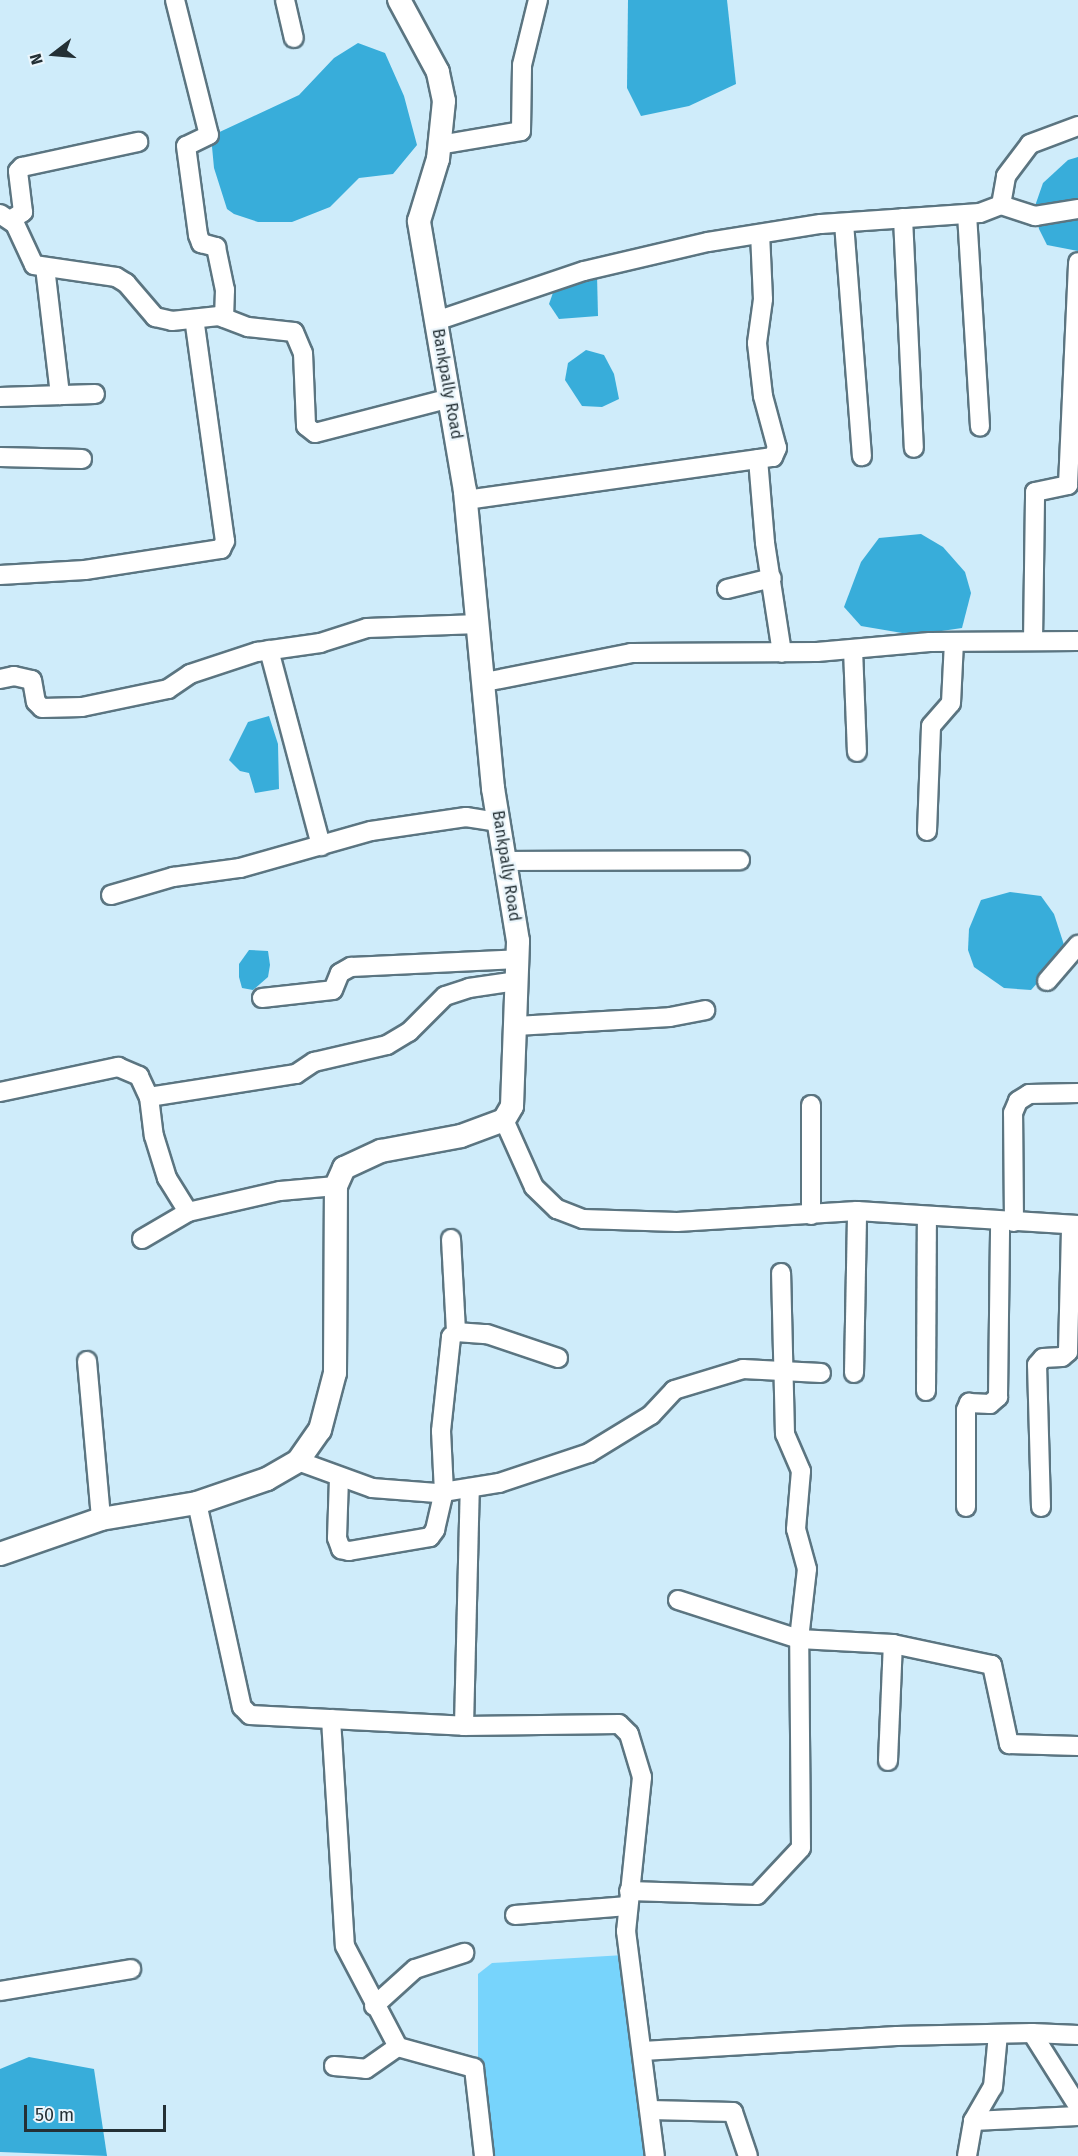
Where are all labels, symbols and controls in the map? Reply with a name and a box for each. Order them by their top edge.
north arrow [24,24,84,84]
text: N [26,51,47,67]
street label: Bankpally Road [428,327,466,441]
street label: Bankpally Road [488,809,524,923]
scale bar [27,2093,170,2131]
text: 50 m [35,2104,74,2126]

